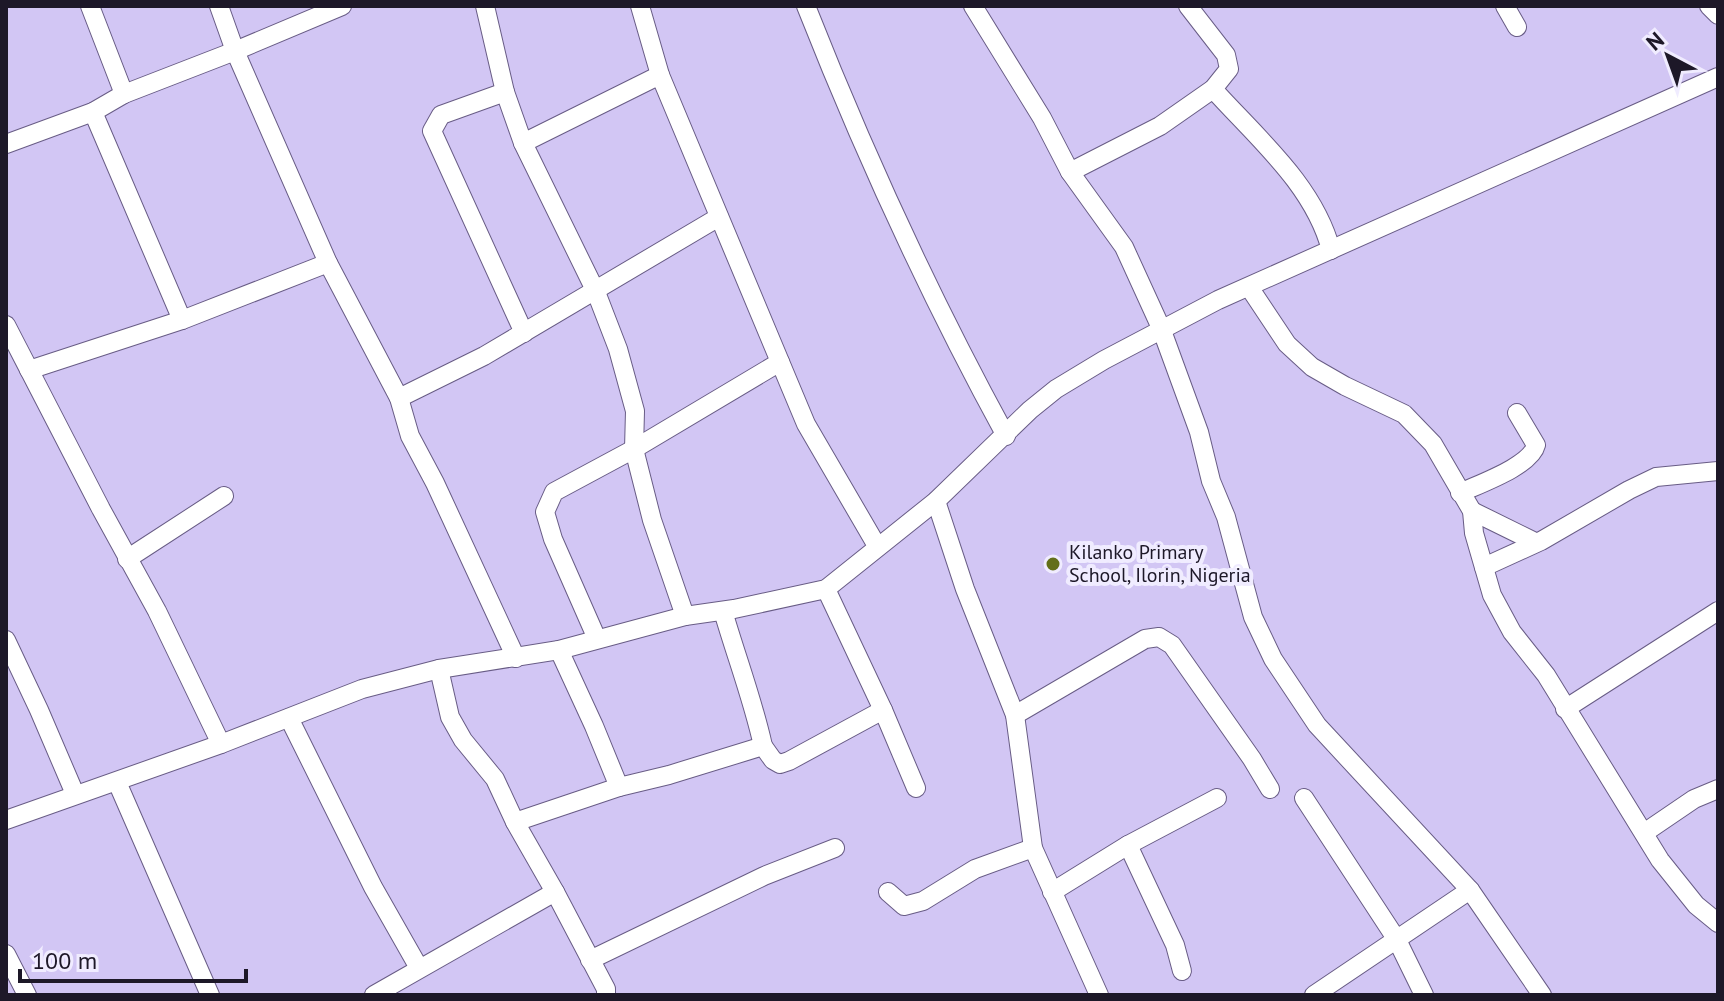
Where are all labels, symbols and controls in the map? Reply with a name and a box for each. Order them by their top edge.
north arrow [1628,16,1708,96]
text: N [1640,26,1670,56]
place label: Kilanko Primary School, Ilorin, Nigeria [1069,539,1251,588]
marker: Kilanko Primary School, Ilorin, Nigeria [1044,555,1062,573]
scale bar [20,933,246,983]
text: 100 m [32,945,97,976]

